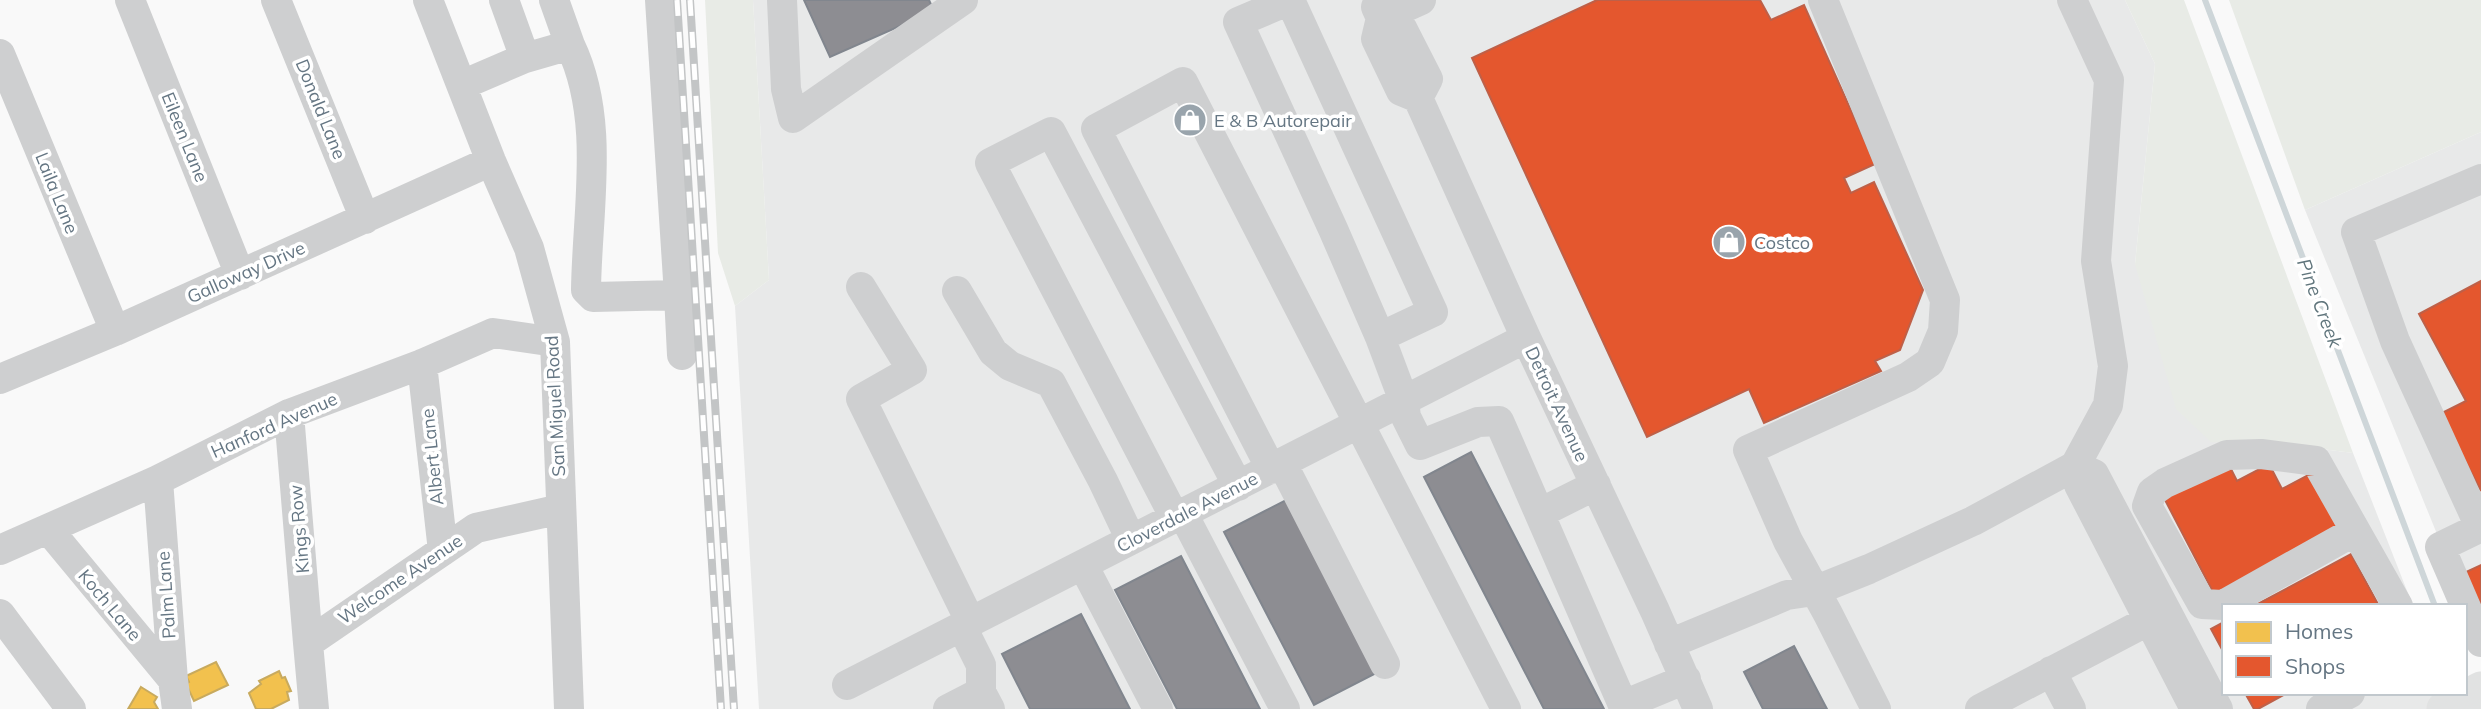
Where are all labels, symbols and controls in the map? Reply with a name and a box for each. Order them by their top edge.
street label: Donald Lane [291,56,351,162]
street label: Eileen Lane [157,89,213,185]
shop icon: E & B Autorepair [1171,101,1209,139]
place label: E & B Autorepair [1214,109,1352,132]
street label: Laila Lane [30,149,84,237]
shop icon: Costco [1710,223,1748,261]
place label: Costco [1754,231,1810,254]
street label: Galloway Drive [183,236,309,308]
water label: Pine Creek [2292,255,2348,352]
street label: San Miguel Road [540,335,570,477]
street label: Detroit Avenue [1520,343,1594,465]
street label: Hanford Avenue [207,387,341,463]
street label: Albert Lane [415,408,449,506]
street label: Cloverdale Avenue [1113,466,1261,558]
street label: Kings Row [284,483,314,574]
street label: Welcome Avenue [333,529,467,629]
street label: Palm Lane [151,550,181,640]
street label: Koch Lane [73,564,147,646]
legend [2222,604,2467,695]
text: Homes [2285,618,2353,644]
text: Shops [2285,653,2345,679]

